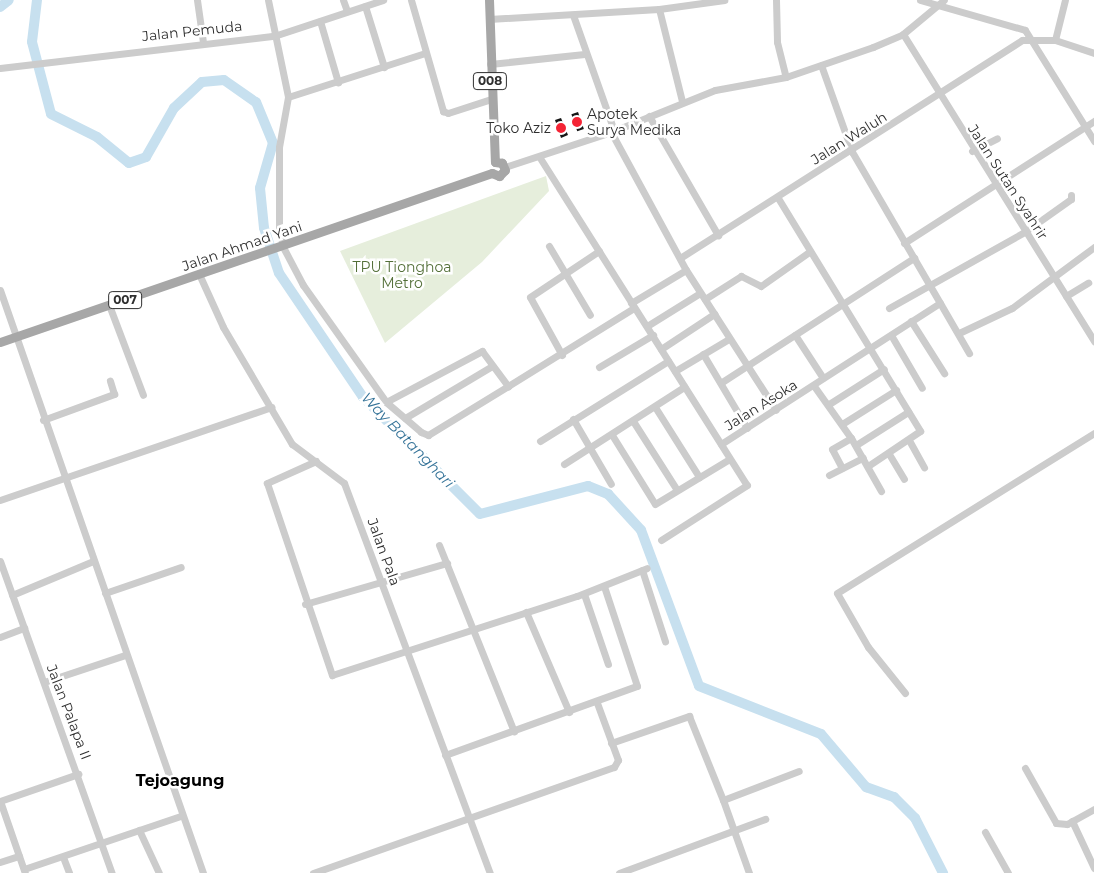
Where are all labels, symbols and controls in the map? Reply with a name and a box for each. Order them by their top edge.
street label: Jalan Pemuda [141,17,243,45]
road number: 008 [472,72,508,90]
place label: Apotek Surya Medika [587,106,681,138]
street label: Jalan Waluh [808,108,890,168]
marker: Apotek Surya Medika [571,116,583,128]
place label: Toko Aziz [486,120,551,136]
street label: Jalan Sutan Syahrir [965,121,1051,243]
marker: Toko Aziz [555,122,567,134]
street label: Jalan Ahmad Yani [180,218,304,274]
park label: TPU Tionghoa Metro [353,259,451,292]
road number: 007 [108,290,142,310]
street label: Jalan Asoka [722,376,800,434]
water label: Way Batanghari [358,388,458,492]
street label: Jalan Pala [364,516,404,588]
street label: Jalan Palapa II [43,662,95,762]
district label: Tejoagung [136,771,224,791]

